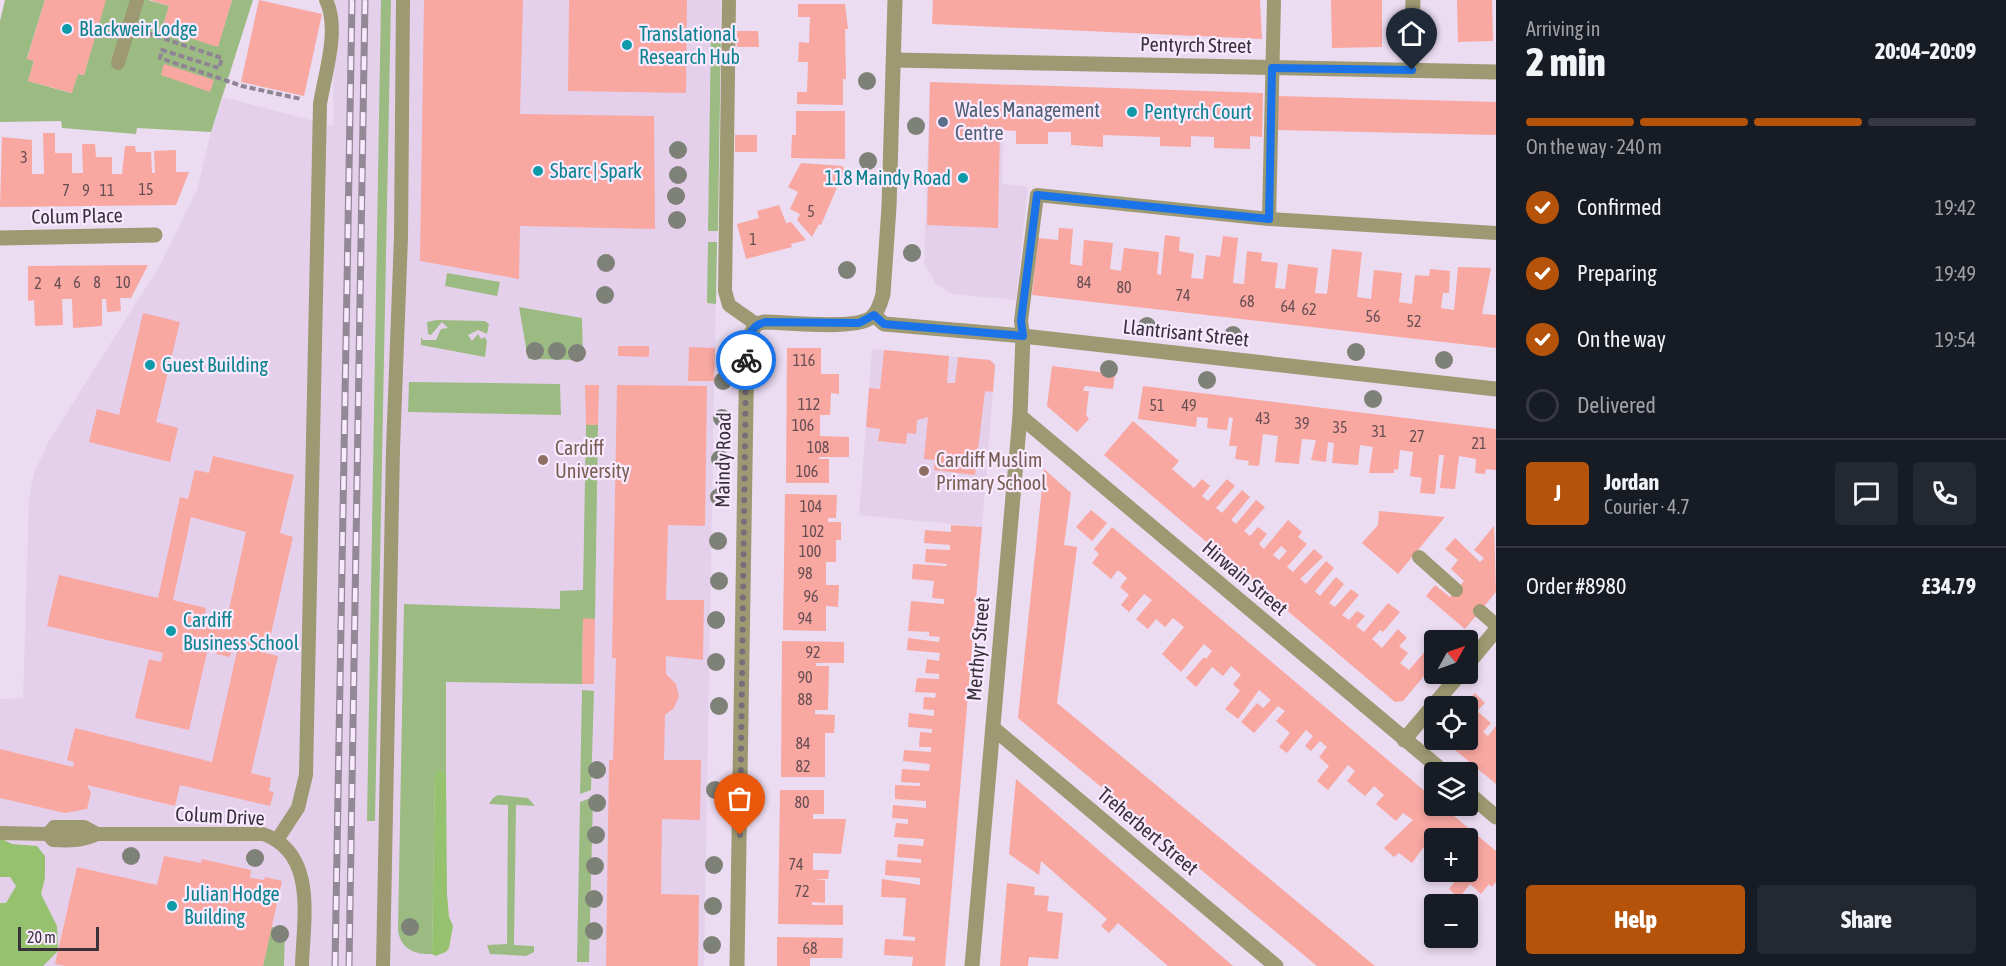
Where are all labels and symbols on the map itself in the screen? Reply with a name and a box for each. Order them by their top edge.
pin [1386,8,1437,70]
place label: Blackweir Lodge [79,17,197,40]
marker: Blackweir Lodge [60,22,74,36]
place label: Translational Research Hub [639,22,740,68]
street label: Pentyrch Street [1140,32,1252,57]
marker: Translational Research Hub [620,38,634,52]
place label: Wales Management Centre [955,98,1100,144]
place label: Pentyrch Court [1144,100,1252,123]
marker: Pentyrch Court [1125,105,1139,119]
marker: Wales Management Centre [936,115,950,129]
house number: 3 [20,148,28,166]
place label: Sbarc | Spark [550,159,642,182]
marker: Sbarc | Spark [531,164,545,178]
place label: 118 Maindy Road [824,166,951,189]
marker: 118 Maindy Road [956,171,970,185]
house number: 15 [138,180,154,198]
house number: 7 [62,181,70,199]
house number: 9 [82,181,90,199]
house number: 11 [99,181,115,199]
house number: 5 [807,202,815,220]
street label: Colum Place [31,203,123,228]
house number: 1 [749,230,757,248]
house number: 6 [73,273,81,291]
house number: 8 [93,273,101,291]
house number: 10 [115,273,131,291]
house number: 84 [1076,273,1092,291]
house number: 2 [34,274,42,292]
house number: 4 [54,274,62,292]
house number: 80 [1116,278,1132,296]
house number: 74 [1175,286,1191,304]
house number: 68 [1239,292,1255,310]
house number: 64 [1280,297,1296,315]
house number: 62 [1301,300,1317,318]
house number: 56 [1365,307,1381,325]
house number: 52 [1406,312,1422,330]
street label: Llantrisant Street [1122,314,1251,351]
courier [716,330,776,390]
house number: 116 [793,351,815,369]
place label: Guest Building [162,353,269,376]
marker: Guest Building [143,358,157,372]
house number: 112 [798,395,820,413]
house number: 51 [1149,396,1165,414]
house number: 49 [1181,396,1197,414]
house number: 43 [1255,409,1271,427]
street label: Maindy Road [710,412,735,508]
house number: 39 [1294,414,1310,432]
house number: 106 [792,416,814,434]
house number: 35 [1332,418,1348,436]
house number: 31 [1371,422,1387,440]
house number: 27 [1409,427,1425,445]
house number: 21 [1471,434,1487,452]
place label: Cardiff University [555,436,630,482]
house number: 108 [807,438,829,456]
place label: Cardiff Muslim Primary School [936,448,1047,494]
marker: Cardiff University [536,453,550,467]
house number: 106 [796,462,818,480]
marker: Cardiff Muslim Primary School [917,464,931,478]
house number: 104 [800,497,822,515]
house number: 102 [802,522,824,540]
street label: Hirwain Street [1198,535,1293,620]
house number: 100 [799,542,821,560]
house number: 98 [797,564,813,582]
house number: 96 [803,587,819,605]
street label: Merthyr Street [961,596,994,702]
place label: Cardiff Business School [183,608,300,654]
house number: 94 [797,609,813,627]
marker: Cardiff Business School [164,624,178,638]
north arrow [1424,630,1478,684]
house number: 92 [805,643,821,661]
house number: 90 [797,668,813,686]
house number: 88 [797,690,813,708]
house number: 84 [795,734,811,752]
house number: 82 [795,757,811,775]
pin [714,773,765,835]
street label: Treherbert Street [1093,782,1203,879]
house number: 80 [794,793,810,811]
street label: Colum Drive [175,802,265,829]
house number: 74 [788,855,804,873]
place label: Julian Hodge Building [184,882,279,928]
house number: 72 [794,882,810,900]
marker: Julian Hodge Building [165,899,179,913]
scale bar [18,924,99,952]
house number: 68 [802,939,818,957]

